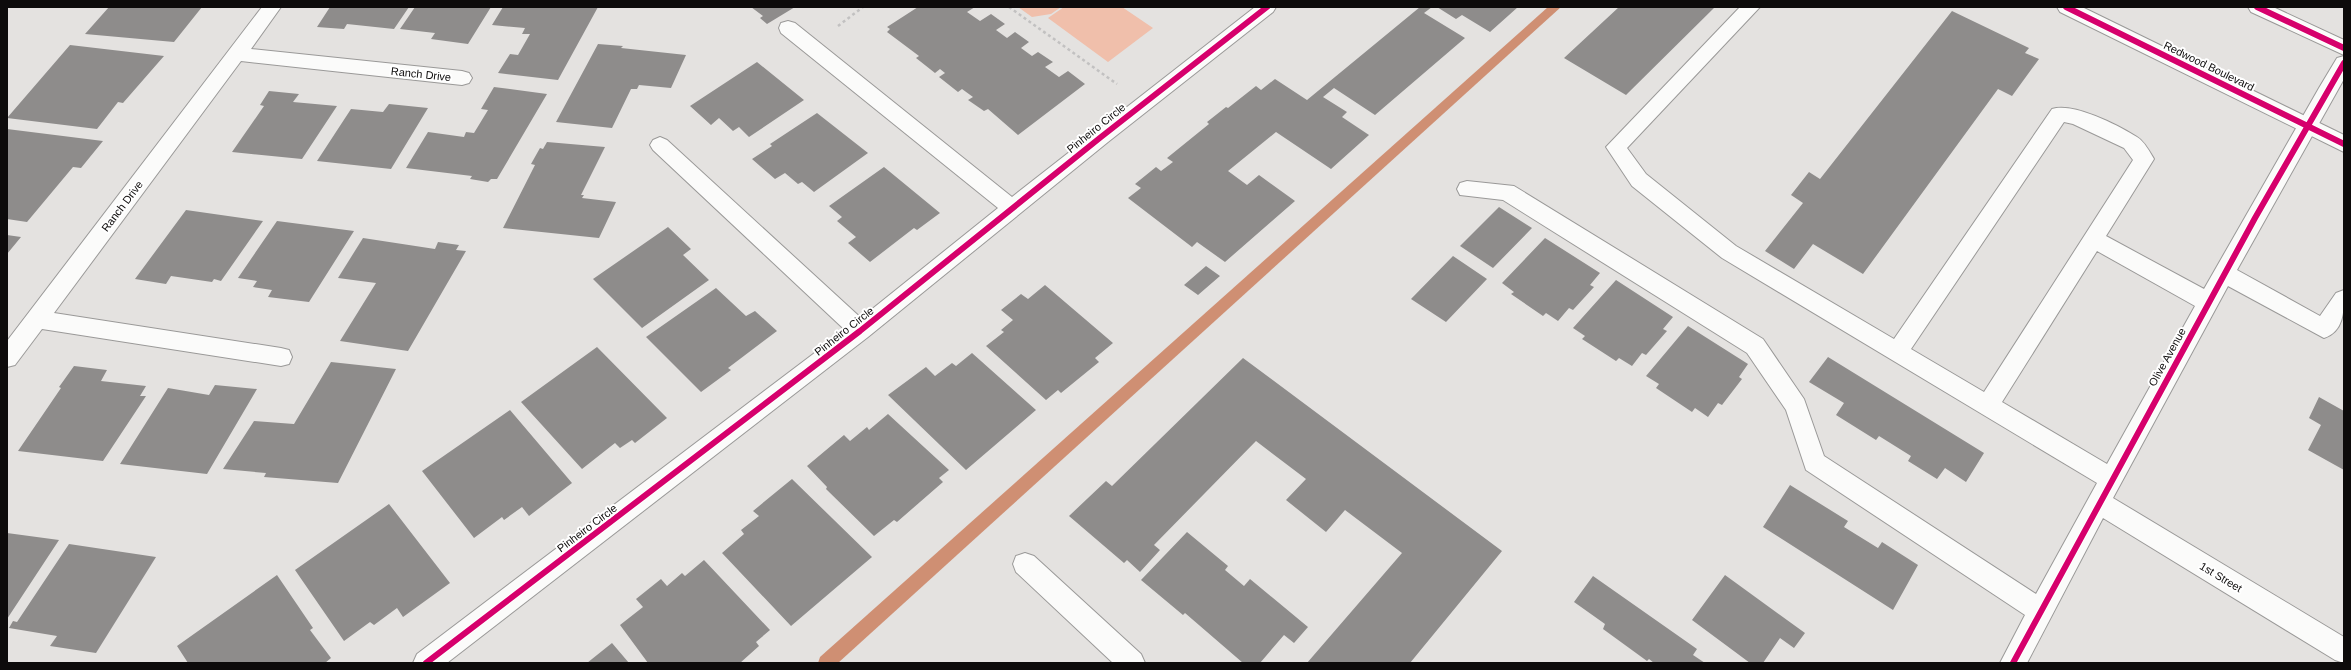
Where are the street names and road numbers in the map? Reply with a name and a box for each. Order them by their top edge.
street label: Redwood Boulevard [2162,39,2256,93]
street label: Ranch Drive [390,65,452,83]
street label: Pinheiro Circle [1064,101,1128,155]
street label: Ranch Drive [99,178,145,234]
street label: Pinheiro Circle [812,304,876,358]
street label: Olive Avenue [2146,326,2188,388]
street label: Pinheiro Circle [555,502,619,554]
street label: 1st Street [2198,560,2244,594]

